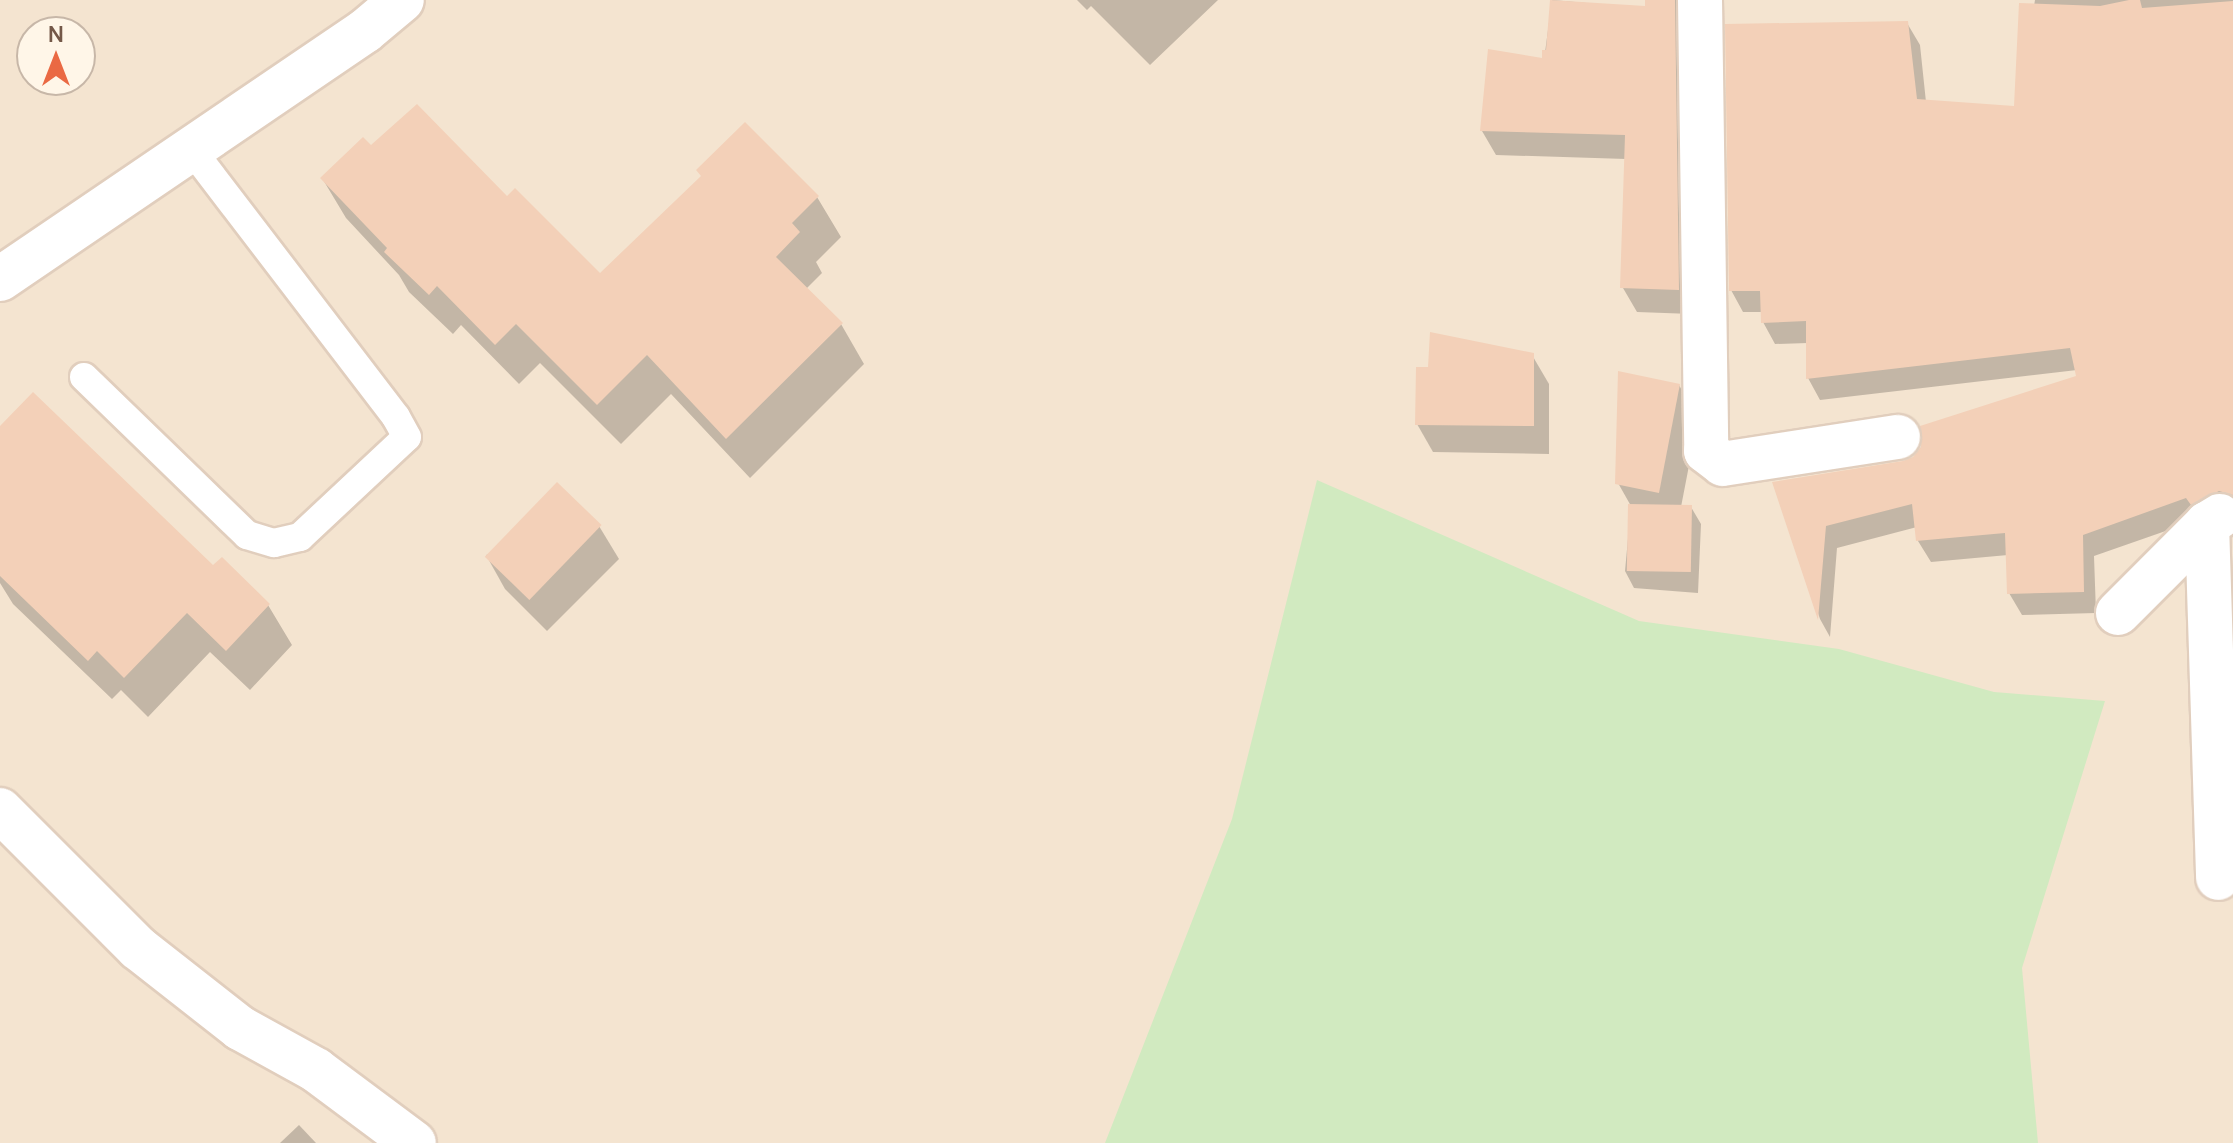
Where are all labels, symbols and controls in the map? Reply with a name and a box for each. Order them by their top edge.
north arrow [16,16,96,96]
text: N [48,19,64,49]

